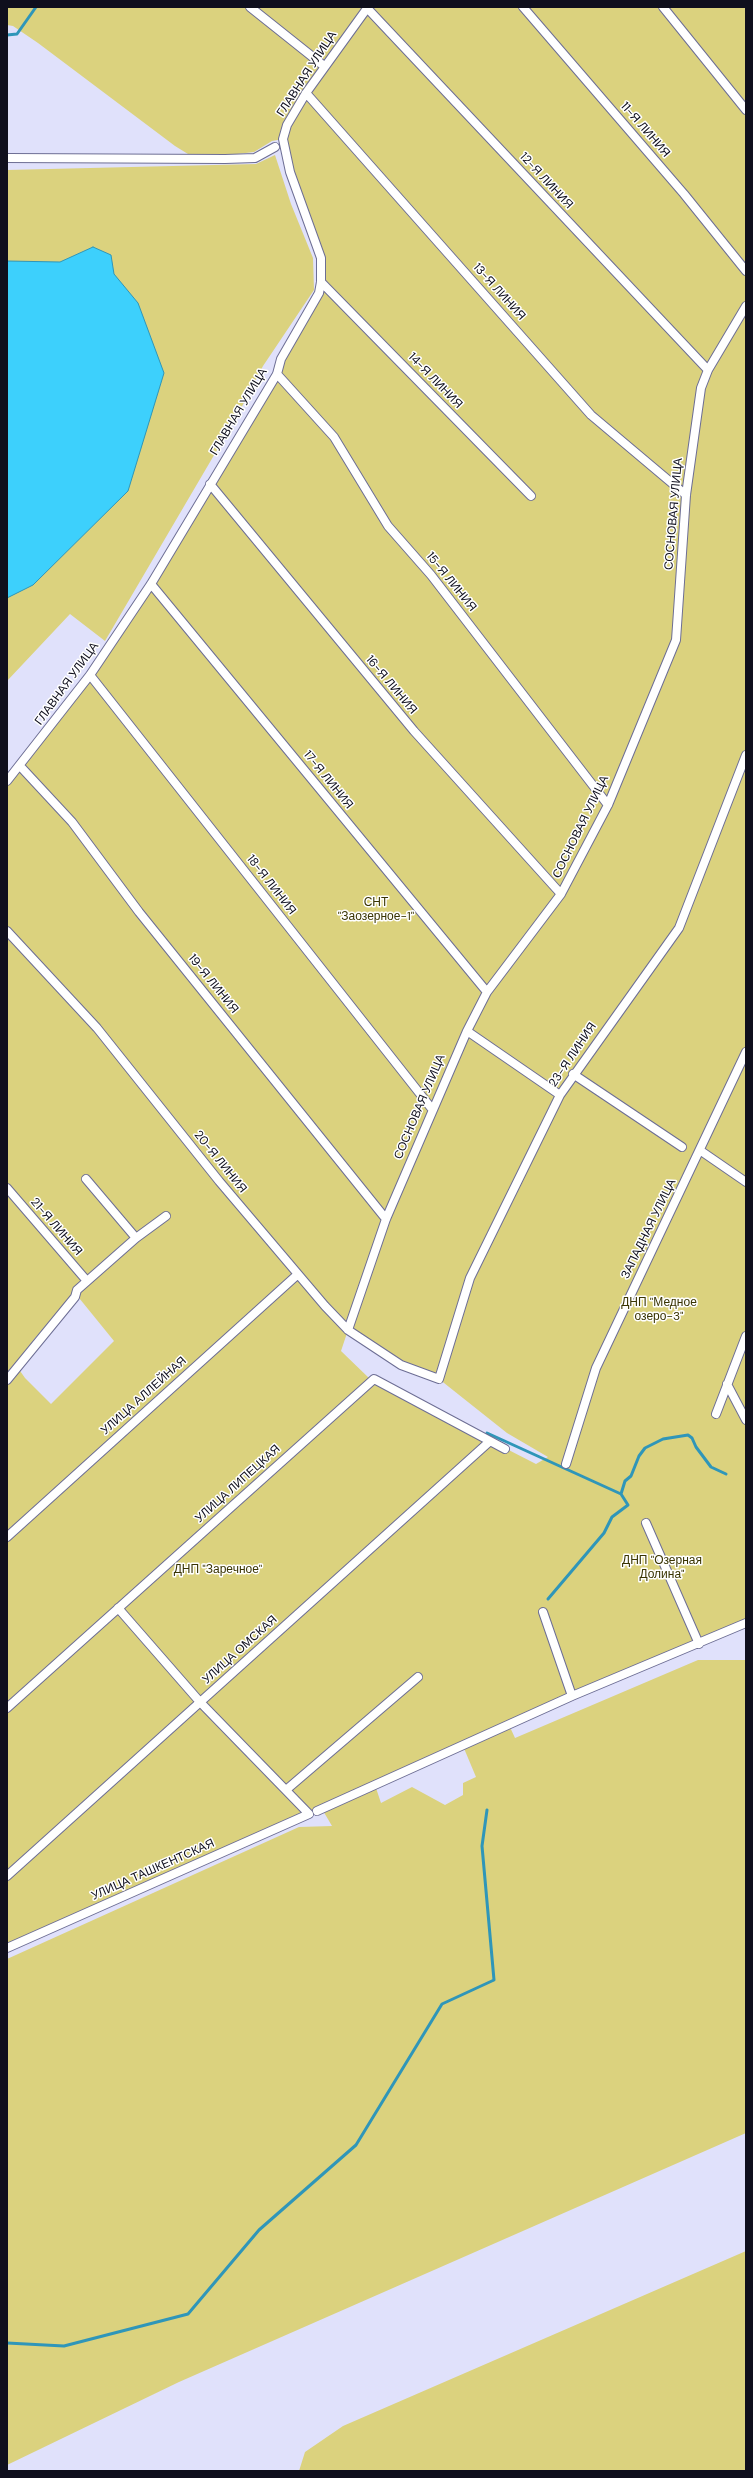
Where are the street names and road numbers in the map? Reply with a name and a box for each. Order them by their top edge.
street label: ГЛАВНАЯ УЛИЦА [274,29,340,119]
street label: 11-Я ЛИНИЯ [617,100,673,160]
street label: 12-Я ЛИНИЯ [516,150,576,212]
street label: 13-Я ЛИНИЯ [470,261,528,323]
street label: 14-Я ЛИНИЯ [405,350,465,412]
street label: ГЛАВНАЯ УЛИЦА [207,366,271,458]
street label: СОСНОВАЯ УЛИЦА [662,457,686,571]
street label: 15-Я ЛИНИЯ [423,550,479,614]
street label: ГЛАВНАЯ УЛИЦА [32,640,102,728]
street label: 16-Я ЛИНИЯ [362,653,420,717]
street label: 17-Я ЛИНИЯ [300,748,356,812]
street label: СОСНОВАЯ УЛИЦА [550,773,612,881]
street label: 18-Я ЛИНИЯ [243,852,299,918]
street label: 19-Я ЛИНИЯ [185,951,241,1017]
street label: 23-Я ЛИНИЯ [546,1020,600,1090]
street label: СОСНОВАЯ УЛИЦА [391,1052,449,1162]
street label: 20-Я ЛИНИЯ [191,1128,249,1196]
street label: ЗАПАДНАЯ УЛИЦА [619,1177,679,1281]
street label: 21-Я ЛИНИЯ [27,1195,85,1259]
street label: УЛИЦА АЛЛЕЙНАЯ [98,1354,190,1438]
street label: УЛИЦА ЛИПЕЦКАЯ [193,1442,283,1526]
street label: УЛИЦА ОМСКАЯ [200,1613,280,1687]
street label: УЛИЦА ТАШКЕНТСКАЯ [89,1836,217,1904]

